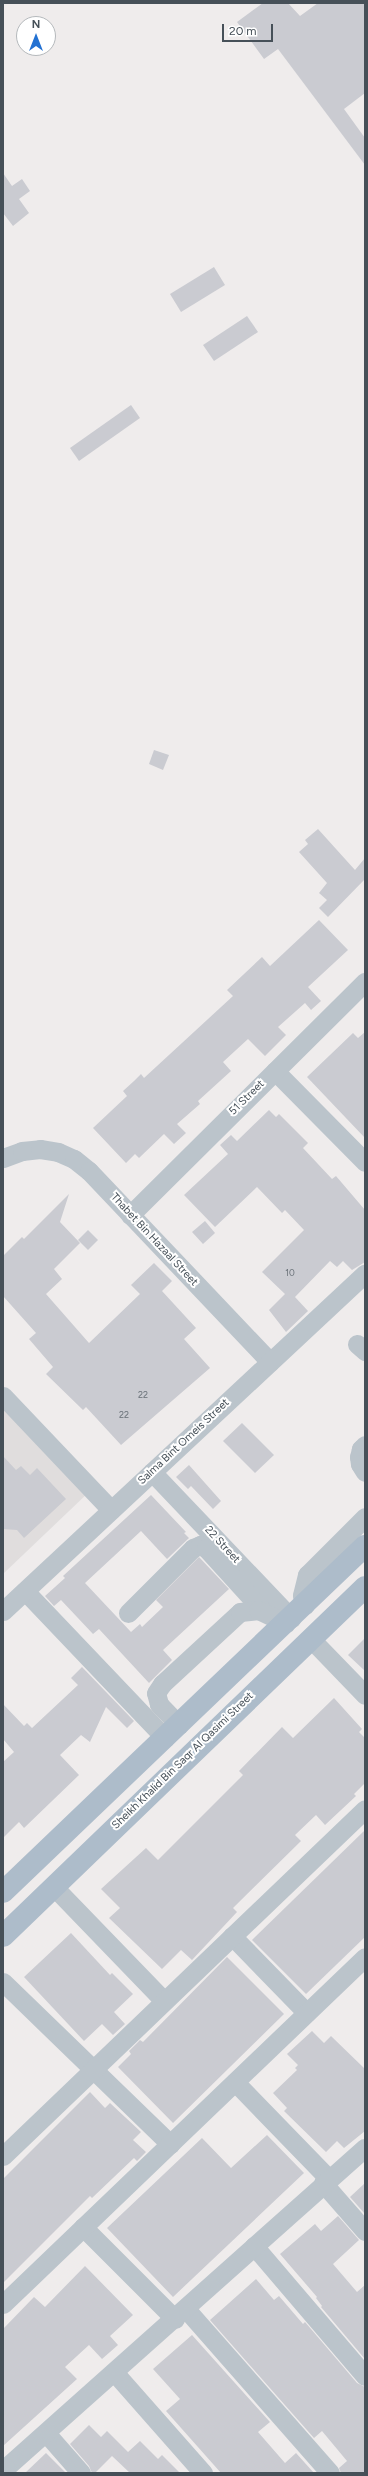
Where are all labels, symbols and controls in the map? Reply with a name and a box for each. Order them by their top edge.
north arrow [16,16,56,56]
scale bar [224,16,275,42]
text: N [32,18,40,31]
text: 20 m [229,24,257,38]
street label: 51 Street [227,1078,267,1118]
street label: Thabet Bin Hazaal Street [108,1191,200,1289]
house number: 10 [285,1268,295,1278]
house number: 22 [138,1390,148,1400]
street label: Salma Bint Omeis Street [136,1396,232,1488]
house number: 22 [119,1410,129,1420]
street label: 22 Street [202,1524,242,1566]
street label: Sheikh Khalid Bin Saqr Al Qasimi Street [110,1690,256,1832]

